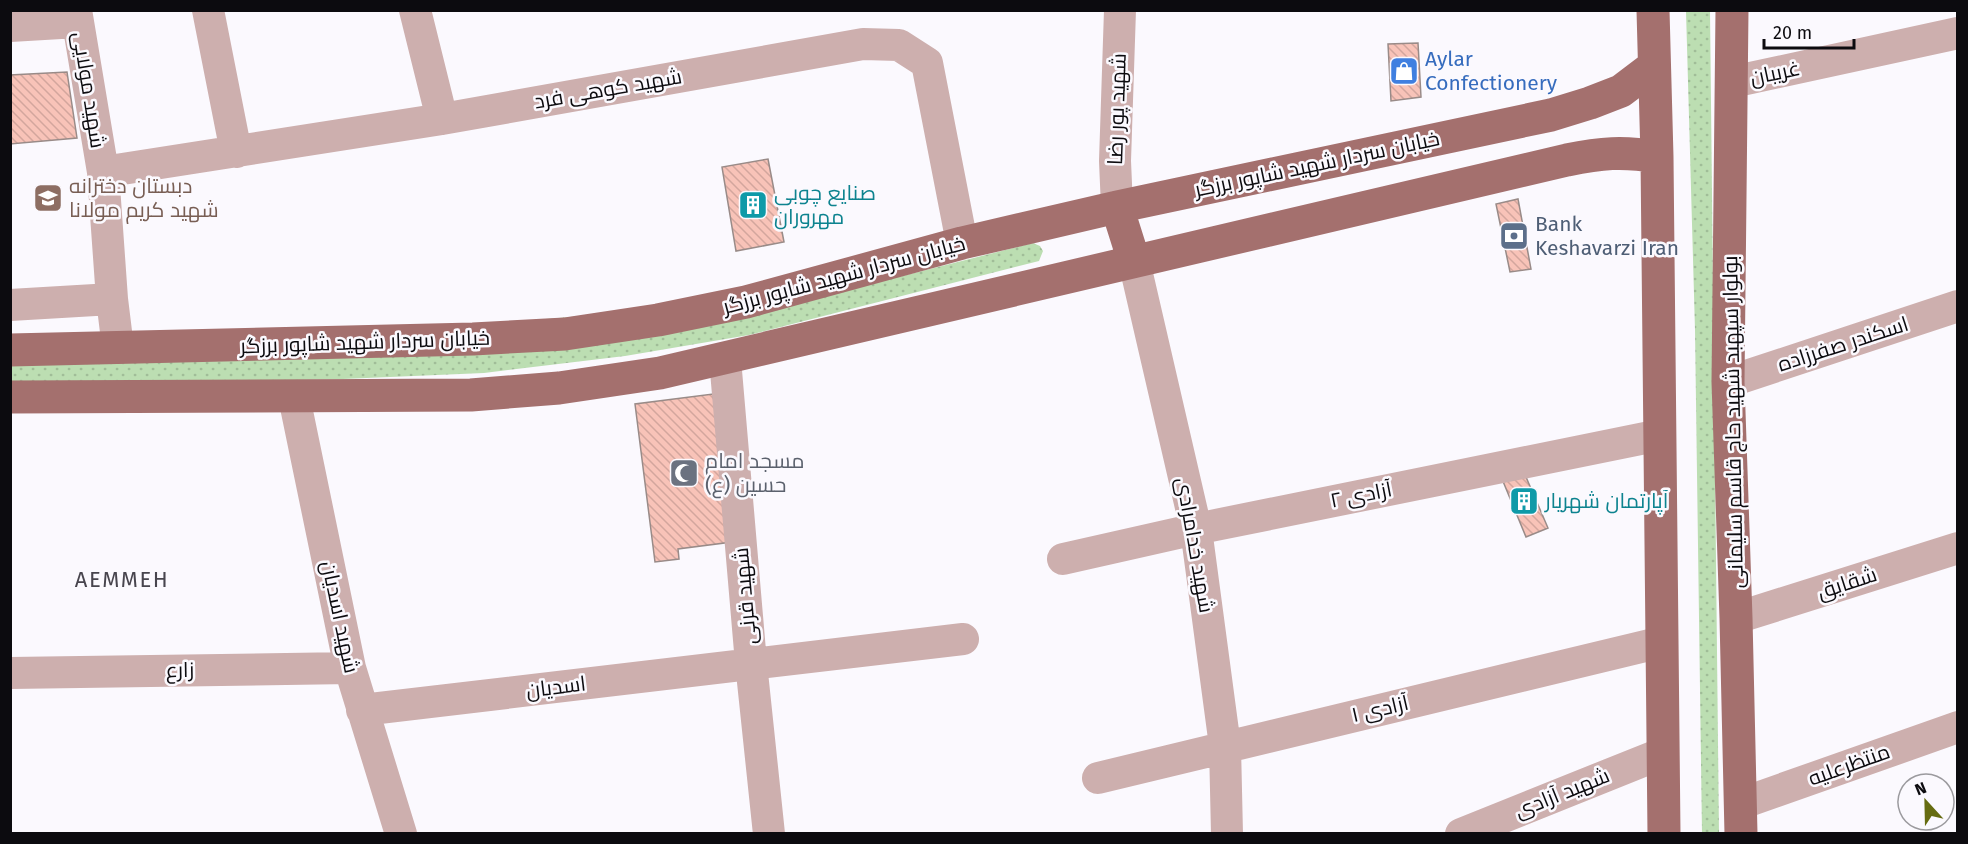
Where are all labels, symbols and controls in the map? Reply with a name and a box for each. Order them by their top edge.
scale bar [1764,12,1854,50]
text: 20 m [1773,22,1812,44]
street label: شهید مولایی [67,30,111,150]
place label: Aylar Confectionery [1425,46,1558,96]
street label: شهید پور رضا [1102,53,1133,165]
shop icon: Aylar Confectionery [1388,55,1420,87]
street label: غریبان [1747,55,1803,91]
street label: شهید کوهی فرد [532,63,684,115]
street label: خیابان سردار شهید شاپور برزگر [1191,125,1442,204]
place label: دبستان دخترانه شهید کریم مولانا [69,173,219,224]
place label: صنایع چوبی مهروران [774,180,876,230]
school or university icon: دبستان دخترانه شهید کریم مولانا [32,182,64,214]
building icon: صنایع چوبی مهروران [737,189,769,221]
place label: Bank Keshavarzi Iran [1535,211,1679,261]
bank icon: Bank Keshavarzi Iran [1498,220,1530,252]
street label: خیابان سردار شهید شاپور برزگر [719,230,968,321]
street label: بولوار سپهبد شهید حاج قاسم سلیمانی [1717,255,1750,589]
street label: اسکندر صفرزاده [1774,311,1912,377]
street label: خیابان سردار شهید شاپور برزگر [239,325,490,360]
place label: مسجد امام حسین (ع) [705,448,804,499]
mosque icon: مسجد امام حسین (ع) [668,457,700,489]
street label: شهید خدامرادی [1170,475,1220,615]
street label: آزادی ۲ [1328,476,1394,514]
building icon: آپارتمان شهریار [1508,485,1540,517]
place label: آپارتمان شهریار [1544,488,1669,515]
street label: شهید قرنی [728,546,762,646]
street label: شهید اسدیان [315,558,365,676]
street label: شقایق [1814,561,1880,605]
district label: AEMMEH [75,566,169,593]
street label: زارع [166,657,194,684]
street label: اسدیان [525,670,587,704]
street label: آزادی ۱ [1349,690,1411,728]
street label: منتظرعلیه [1805,738,1893,792]
street label: شهید آزادی [1511,762,1613,824]
north arrow [1896,772,1956,832]
text: N [1912,778,1929,799]

